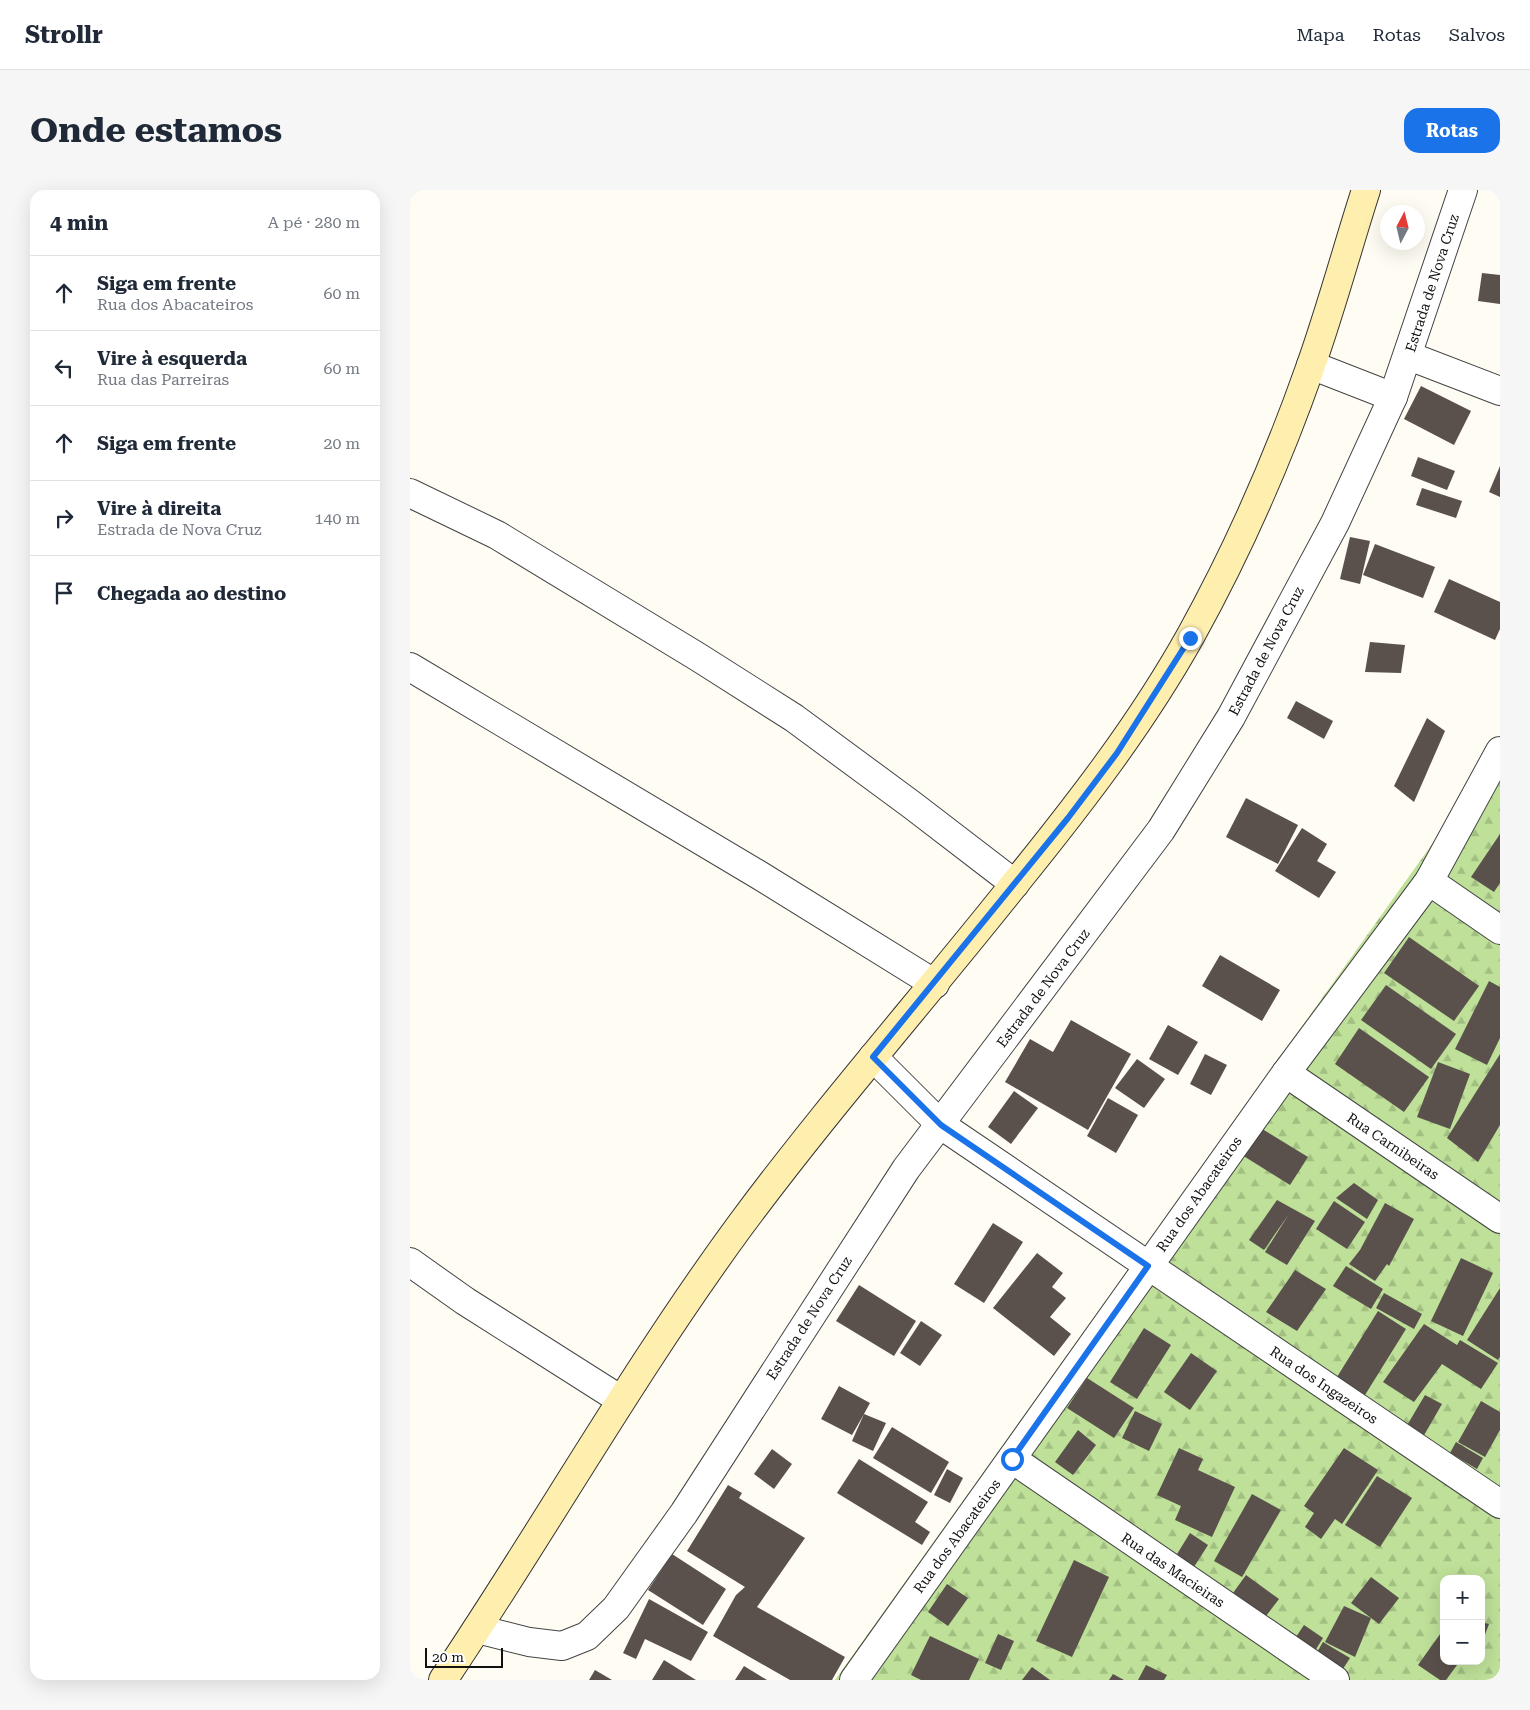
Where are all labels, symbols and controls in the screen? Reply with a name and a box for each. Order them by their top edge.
text: Strollr [25,21,103,49]
text: Mapa [1296,24,1344,45]
text: Rotas [1372,24,1421,45]
text: Salvos [1449,24,1505,45]
button: Rotas [1404,108,1500,153]
text: Onde estamos [30,110,282,151]
north arrow [1380,205,1425,250]
text: 4 min [50,211,108,235]
street label: Estrada de Nova Cruz [1402,212,1462,354]
text: A pé · 280 m [268,213,360,232]
text: Siga em frente [97,272,236,295]
icon: ahead [50,279,78,307]
text: 60 m [323,284,360,303]
text: Rua dos Abacateiros [97,295,253,314]
text: Vire à esquerda [97,347,247,370]
icon: left [50,354,78,382]
text: 60 m [323,359,360,378]
text: Rua das Parreiras [97,370,229,389]
icon: ahead [50,429,78,457]
text: Siga em frente [97,432,236,455]
text: 20 m [323,434,360,453]
text: Vire à direita [97,497,221,520]
icon: right [50,504,78,532]
text: 140 m [314,509,360,528]
text: Estrada de Nova Cruz [97,520,261,539]
icon: arrive [50,579,78,607]
text: Chegada ao destino [97,582,286,605]
street label: Estrada de Nova Cruz [1225,583,1307,718]
route end [1179,627,1202,650]
street label: Estrada de Nova Cruz [993,925,1093,1050]
street label: Rua Carnibeiras [1344,1109,1442,1183]
street label: Rua dos Abacateiros [1153,1133,1245,1255]
street label: Estrada de Nova Cruz [763,1253,855,1383]
street label: Rua dos Ingazeiros [1267,1343,1381,1427]
route start [1001,1448,1024,1471]
street label: Rua dos Abacateiros [910,1476,1004,1596]
street label: Rua das Macieiras [1118,1530,1228,1611]
map controls [1440,1575,1485,1665]
button: + [1440,1575,1485,1620]
button: − [1440,1620,1485,1665]
scale bar [425,1645,502,1668]
text: 20 m [432,1649,464,1665]

